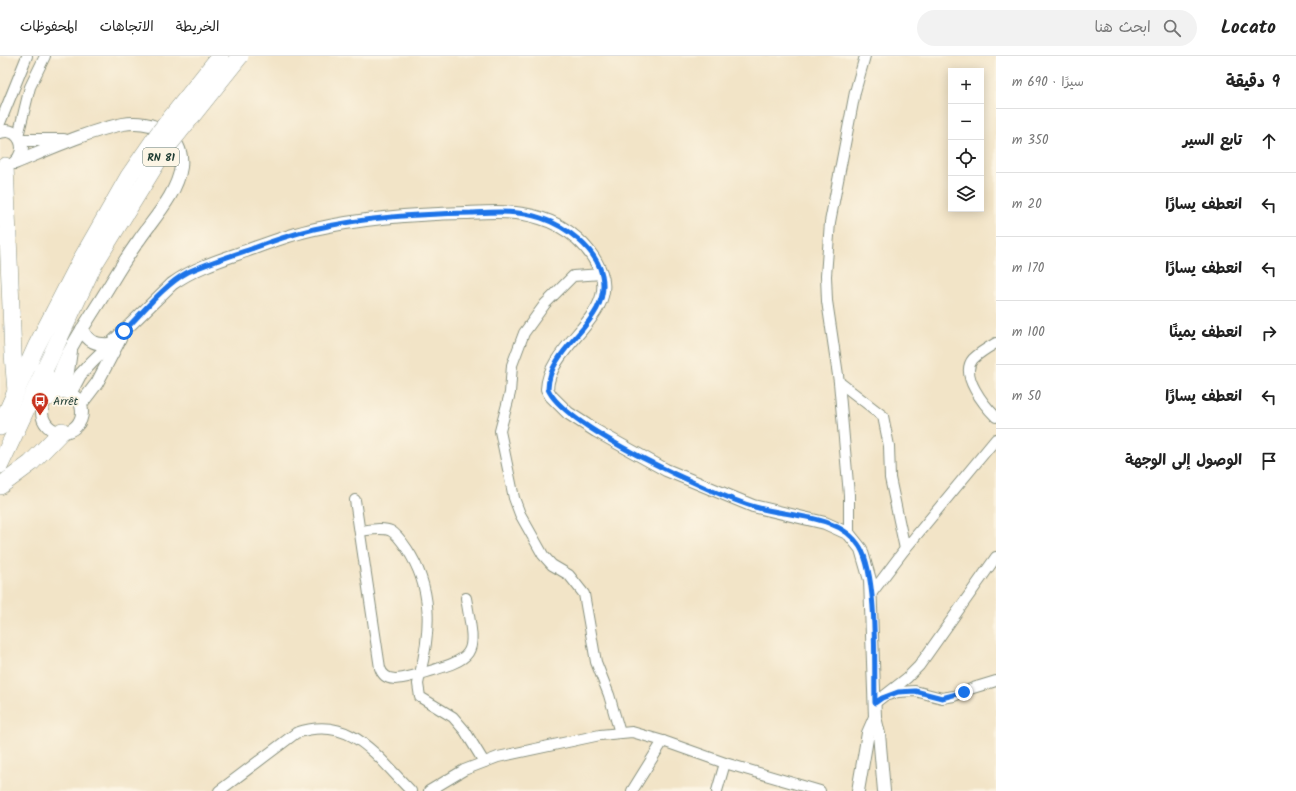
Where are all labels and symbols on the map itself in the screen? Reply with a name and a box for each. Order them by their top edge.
road number: RN 81 [143,148,179,166]
route start [115,322,133,340]
bus stop icon: Arrêt [30,391,50,416]
place label: Arrêt [53,392,78,411]
route end [955,683,973,701]

